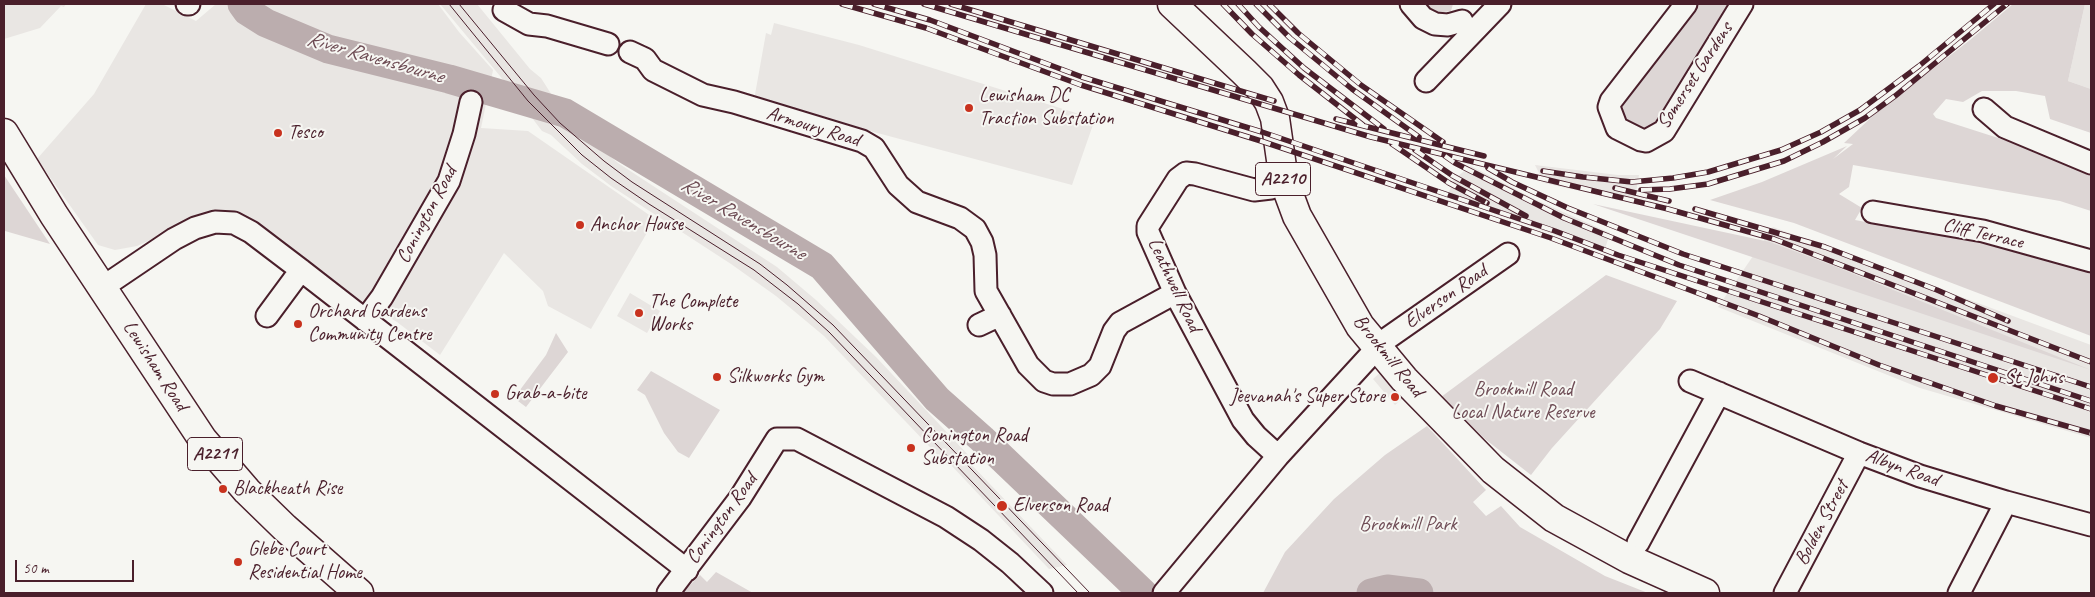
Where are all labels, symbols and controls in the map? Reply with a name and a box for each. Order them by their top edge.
street label: Somerset Gardens [1652,18,1738,134]
water label: River Ravensbourne [304,27,446,89]
place label: Lewisham DC Traction Substation [979,84,1114,131]
street label: Armoury Road [764,101,862,153]
marker: Lewisham DC Traction Substation [963,102,975,114]
place label: Tesco [288,121,323,145]
marker: Tesco [272,127,284,139]
street label: Conington Road [391,162,463,268]
road number: A2210 [1256,162,1310,195]
water label: River Ravensbourne [676,172,810,266]
place label: Anchor House [590,213,683,237]
street label: Cliff Terrace [1940,213,2026,255]
marker: Anchor House [574,219,586,231]
street label: Leathwell Road [1142,234,1206,336]
street label: Elverson Road [1400,260,1492,334]
place label: The Complete Works [649,290,737,337]
place label: Orchard Gardens Community Centre [308,300,432,347]
marker: The Complete Works [633,307,645,319]
street label: Brookmill Road [1348,310,1428,402]
street label: Lewisham Road [117,316,193,416]
marker: Orchard Gardens Community Centre [292,318,304,330]
place label: Silkworks Gym [727,365,824,389]
place label: St Johns [2004,366,2064,390]
marker: Silkworks Gym [711,371,723,383]
marker: St Johns [1986,371,2000,385]
park label: Brookmill Road Local Nature Reserve [1452,378,1594,425]
place label: Grab-a-bite [505,382,587,406]
place label: Jeevanah's Super Store [1230,385,1385,409]
marker: Grab-a-bite [489,388,501,400]
marker: Jeevanah's Super Store [1389,391,1401,403]
place label: Conington Road Substation [921,424,1027,471]
road number: A2211 [188,438,242,470]
marker: Conington Road Substation [905,442,917,454]
street label: Albyn Road [1862,444,1942,492]
street label: Conington Road [681,469,763,569]
street label: Bolden Street [1790,476,1854,570]
place label: Blackheath Rise [233,477,342,501]
marker: Blackheath Rise [217,483,229,495]
place label: Elverson Road [1013,494,1108,518]
marker: Elverson Road [995,499,1009,513]
park label: Brookmill Park [1359,513,1457,537]
place label: Glebe Court Residential Home [248,538,362,585]
scale bar [18,550,136,582]
marker: Glebe Court Residential Home [232,556,244,568]
text: 50 m [23,559,49,578]

